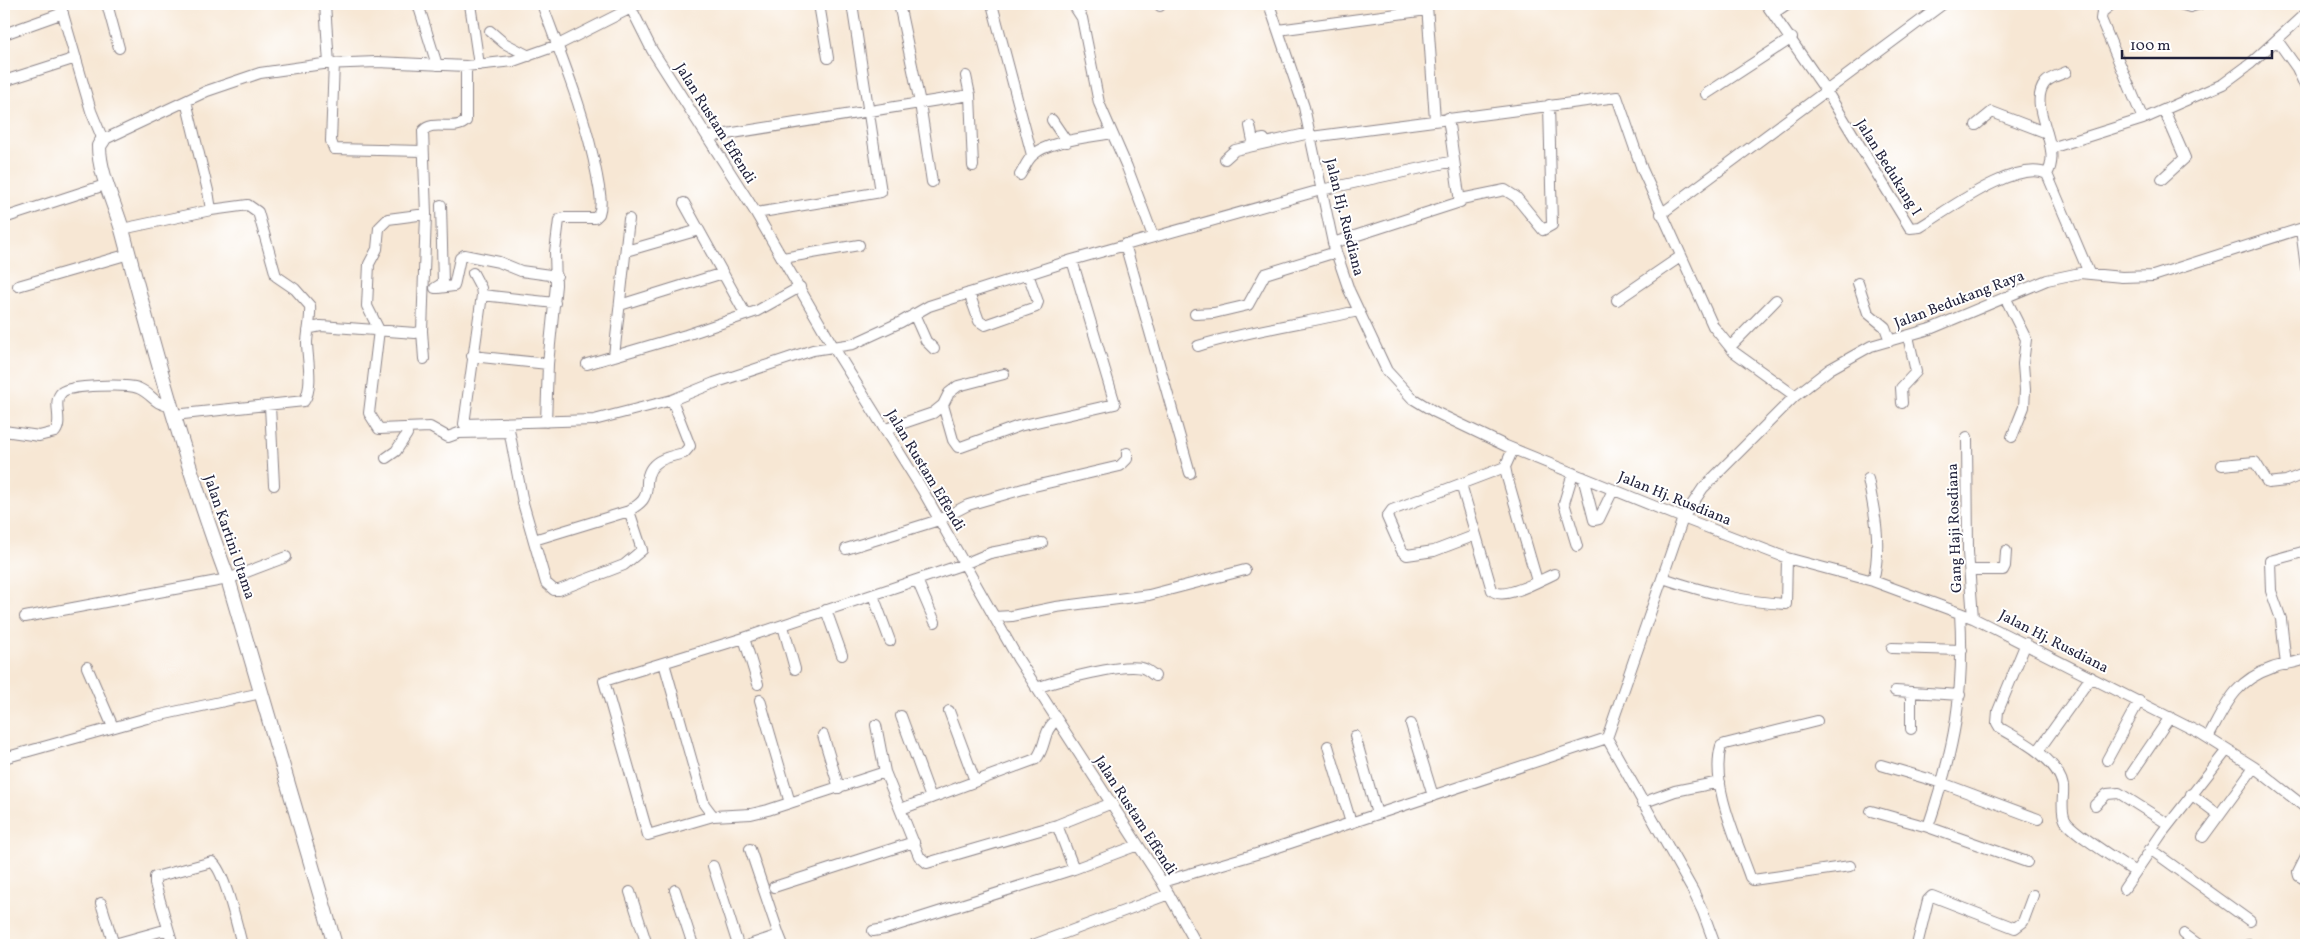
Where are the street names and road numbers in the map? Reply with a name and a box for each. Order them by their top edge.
street label: Jalan Rustam Effendi [669,60,760,188]
street label: Jalan Bedukang I [1850,115,1926,220]
street label: Jalan Hj. Rusdiana [1319,156,1368,278]
street label: Jalan Bedukang Raya [1891,266,2028,335]
street label: Jalan Rustam Effendi [880,406,969,536]
street label: Gang Haji Rosdiana [1943,463,1968,593]
street label: Jalan Hj. Rusdiana [1615,467,1734,532]
street label: Jalan Kartini Utama [197,473,260,602]
street label: Jalan Hj. Rusdiana [1995,606,2112,679]
street label: Jalan Rustam Effendi [1088,752,1181,880]

